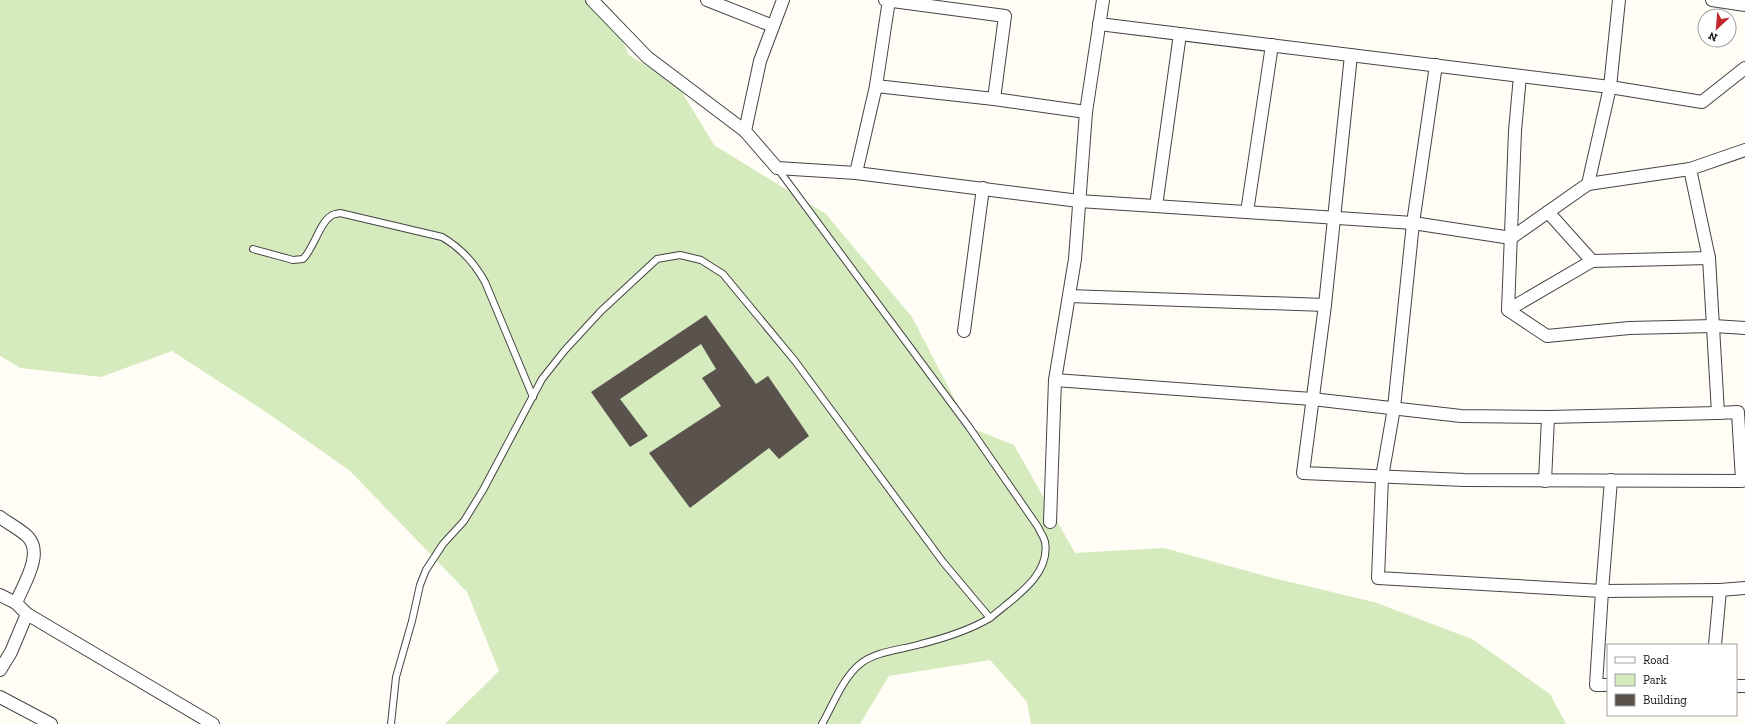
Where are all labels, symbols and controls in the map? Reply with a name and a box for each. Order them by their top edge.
north arrow [1697,8,1737,48]
text: N [1706,29,1719,44]
legend [1607,644,1737,716]
text: Road [1643,653,1669,667]
text: Park [1643,673,1668,687]
text: Building [1643,693,1687,707]

